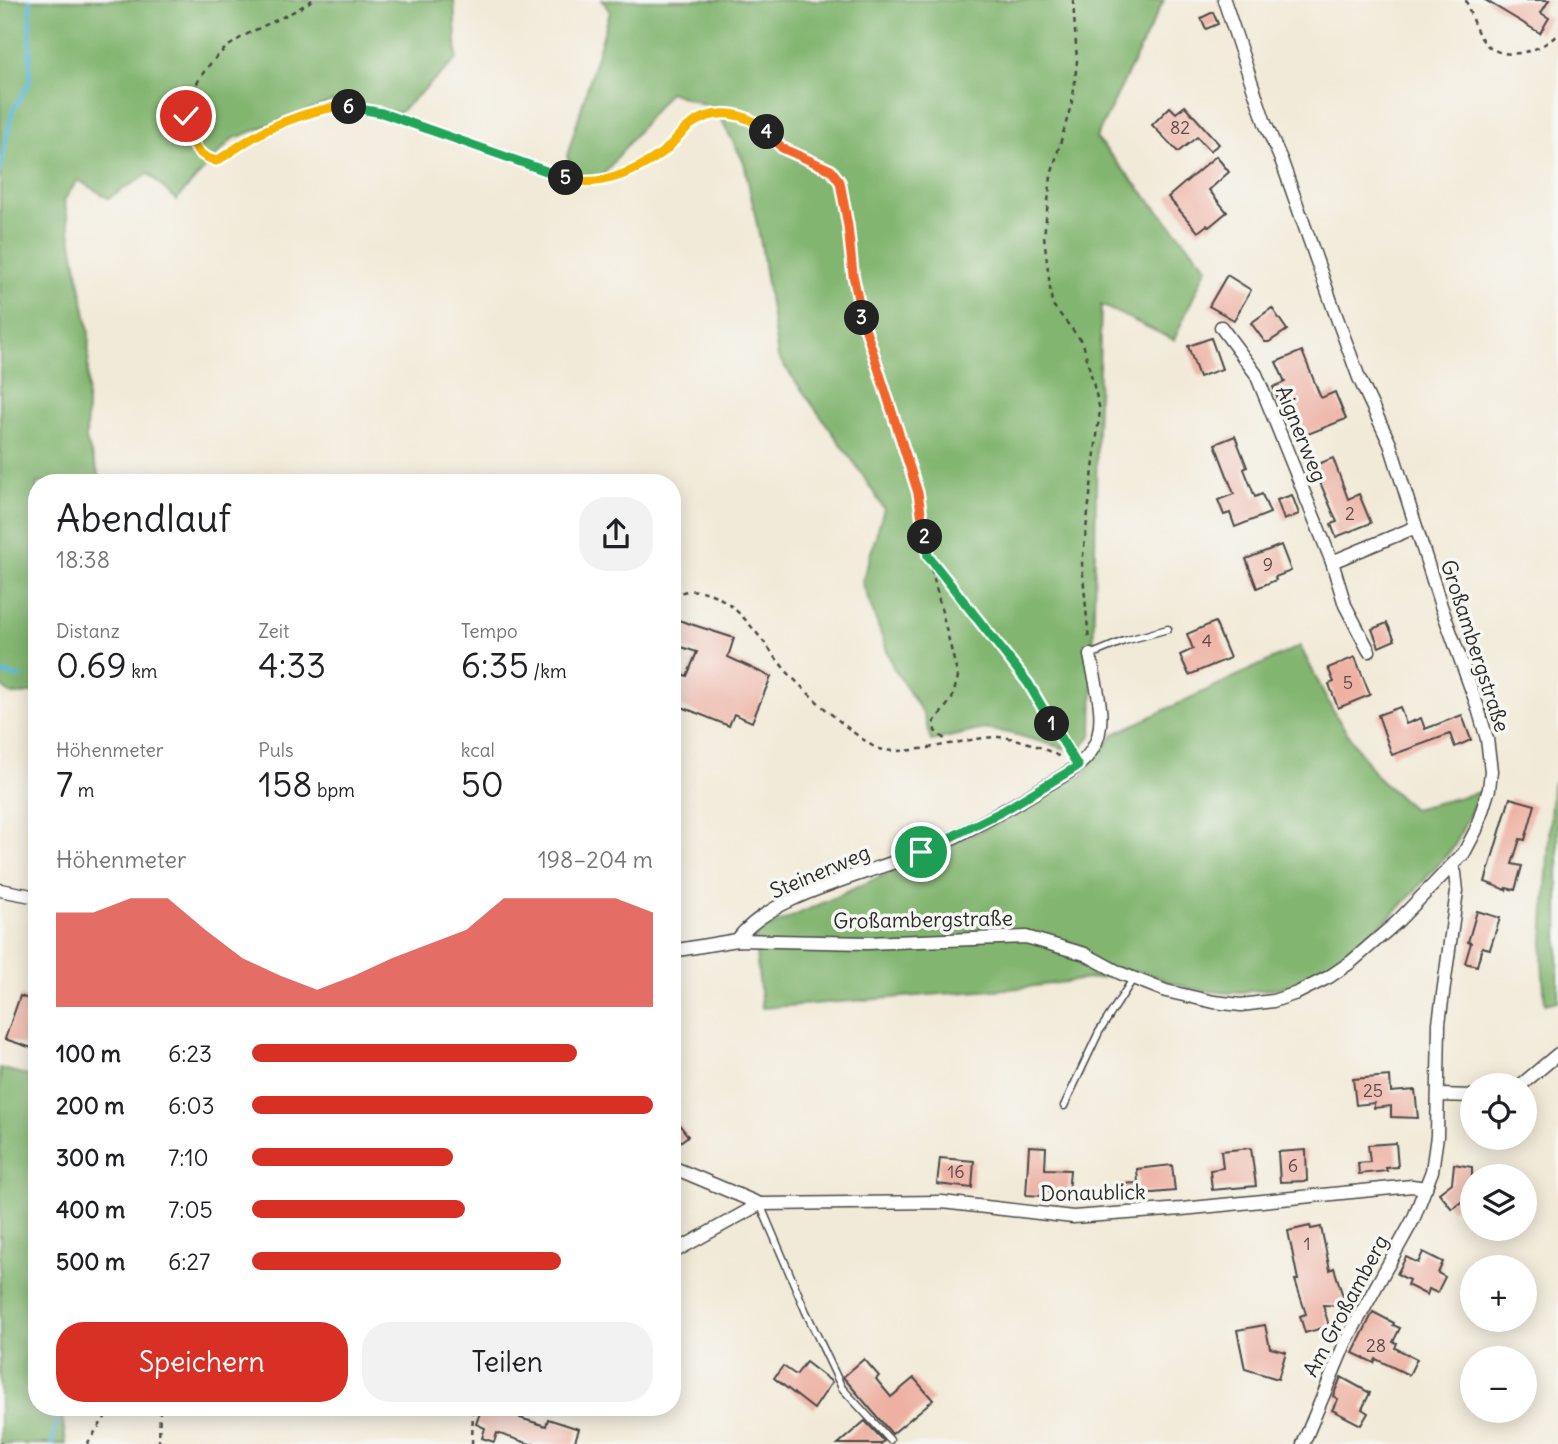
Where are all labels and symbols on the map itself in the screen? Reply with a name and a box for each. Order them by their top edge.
pin [156,86,216,146]
pin: 6 [332,90,366,124]
pin: 4 [750,114,784,150]
house number: 82 [1170,116,1190,139]
pin: 5 [548,160,584,196]
pin: 3 [844,300,880,336]
street label: Aignerweg [1270,382,1333,486]
house number: 2 [1345,502,1355,525]
pin: 2 [908,520,942,554]
house number: 9 [1263,553,1273,576]
street label: Großambergstraße [1435,556,1516,735]
house number: 4 [1202,629,1212,652]
house number: 5 [1343,671,1353,694]
pin: 1 [1034,706,1070,742]
pin [891,822,951,882]
street label: Steinerweg [766,838,874,905]
street label: Großambergstraße [833,904,1013,935]
house number: 25 [1363,1079,1383,1102]
house number: 6 [1288,1154,1298,1177]
house number: 16 [947,1160,965,1183]
street label: Donaublick [1040,1178,1146,1207]
street label: Am Großamberg [1297,1230,1394,1381]
house number: 1 [1303,1232,1311,1255]
house number: 28 [1366,1334,1386,1357]

